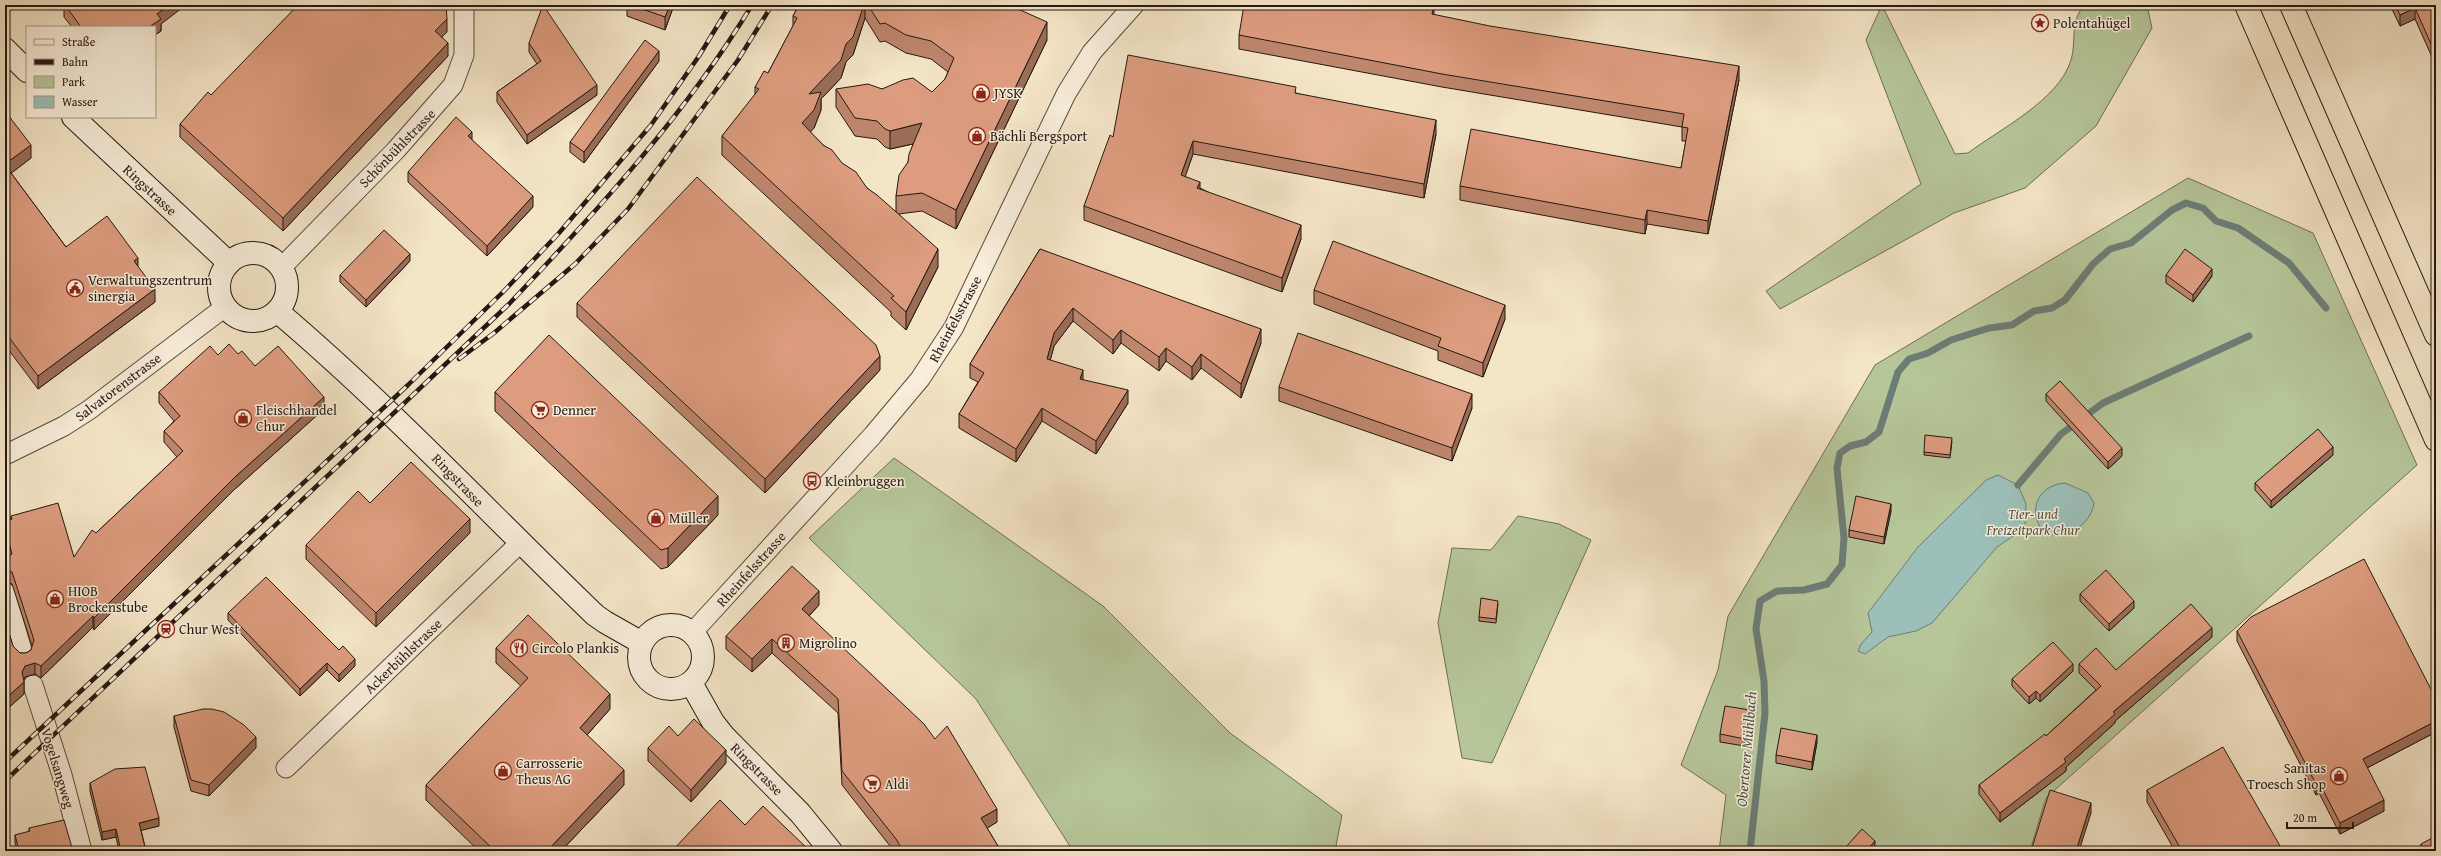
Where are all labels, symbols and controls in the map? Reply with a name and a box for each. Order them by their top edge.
place icon: Polentahügel [2030,13,2050,33]
place label: Polentahügel [2053,13,2131,33]
legend [26,26,156,118]
text: Straße [62,33,96,50]
text: Bahn [62,53,88,70]
text: Park [62,73,86,90]
shop icon: JYSK [971,83,991,103]
place label: JYSK [992,83,1022,103]
text: Wasser [62,93,98,110]
street label: Schönbühlstrasse [354,104,440,192]
shop icon: Bächli Bergsport [967,126,987,146]
place label: Bächli Bergsport [990,126,1088,146]
street label: Ringstrasse [119,160,182,221]
place label: Verwaltungszentrum sinergia [88,270,213,306]
street label: Rheinfelsstrasse [924,272,986,366]
public building icon: Verwaltungszentrum sinergia [65,278,85,298]
street label: Salvatorenstrasse [71,348,166,426]
place label: Fleischhandel Chur [256,400,337,436]
supermarket icon: Denner [530,400,550,420]
place label: Denner [553,400,596,420]
shop icon: Fleischhandel Chur [233,408,253,428]
street label: Ringstrasse [427,449,489,511]
bus stop icon: Kleinbruggen [802,471,822,491]
place label: Kleinbruggen [825,471,905,491]
park label: Tier- und Freizeitpark Chur [1985,504,2080,540]
shop icon: Müller [646,508,666,528]
place label: Müller [669,508,708,528]
street label: Rheinfelsstrasse [712,527,791,611]
place label: HIOB Brockenstube [68,581,148,617]
shop icon: HIOB Brockenstube [45,589,65,609]
street label: Ackerbühlstrasse [360,614,446,698]
station icon: Chur West [156,619,176,639]
place label: Chur West [179,619,239,639]
building icon: Migrolino [776,633,796,653]
place label: Migrolino [799,633,857,653]
restaurant icon: Circolo Plankis [509,638,529,658]
place label: Circolo Plankis [532,638,619,658]
water label: Obertorer Mühlbach [1730,690,1762,808]
street label: Vogelsangweg [36,725,80,811]
street label: Ringstrasse [726,738,788,800]
place label: Carrosserie Theus AG [516,753,583,789]
place label: Sanitas Troesch Shop [2247,758,2326,794]
shop icon: Carrosserie Theus AG [493,761,513,781]
shop icon: Sanitas Troesch Shop [2329,766,2349,786]
supermarket icon: Aldi [862,774,882,794]
place label: Aldi [885,774,909,794]
scale bar [2287,804,2353,830]
text: 20 m [2293,809,2317,826]

